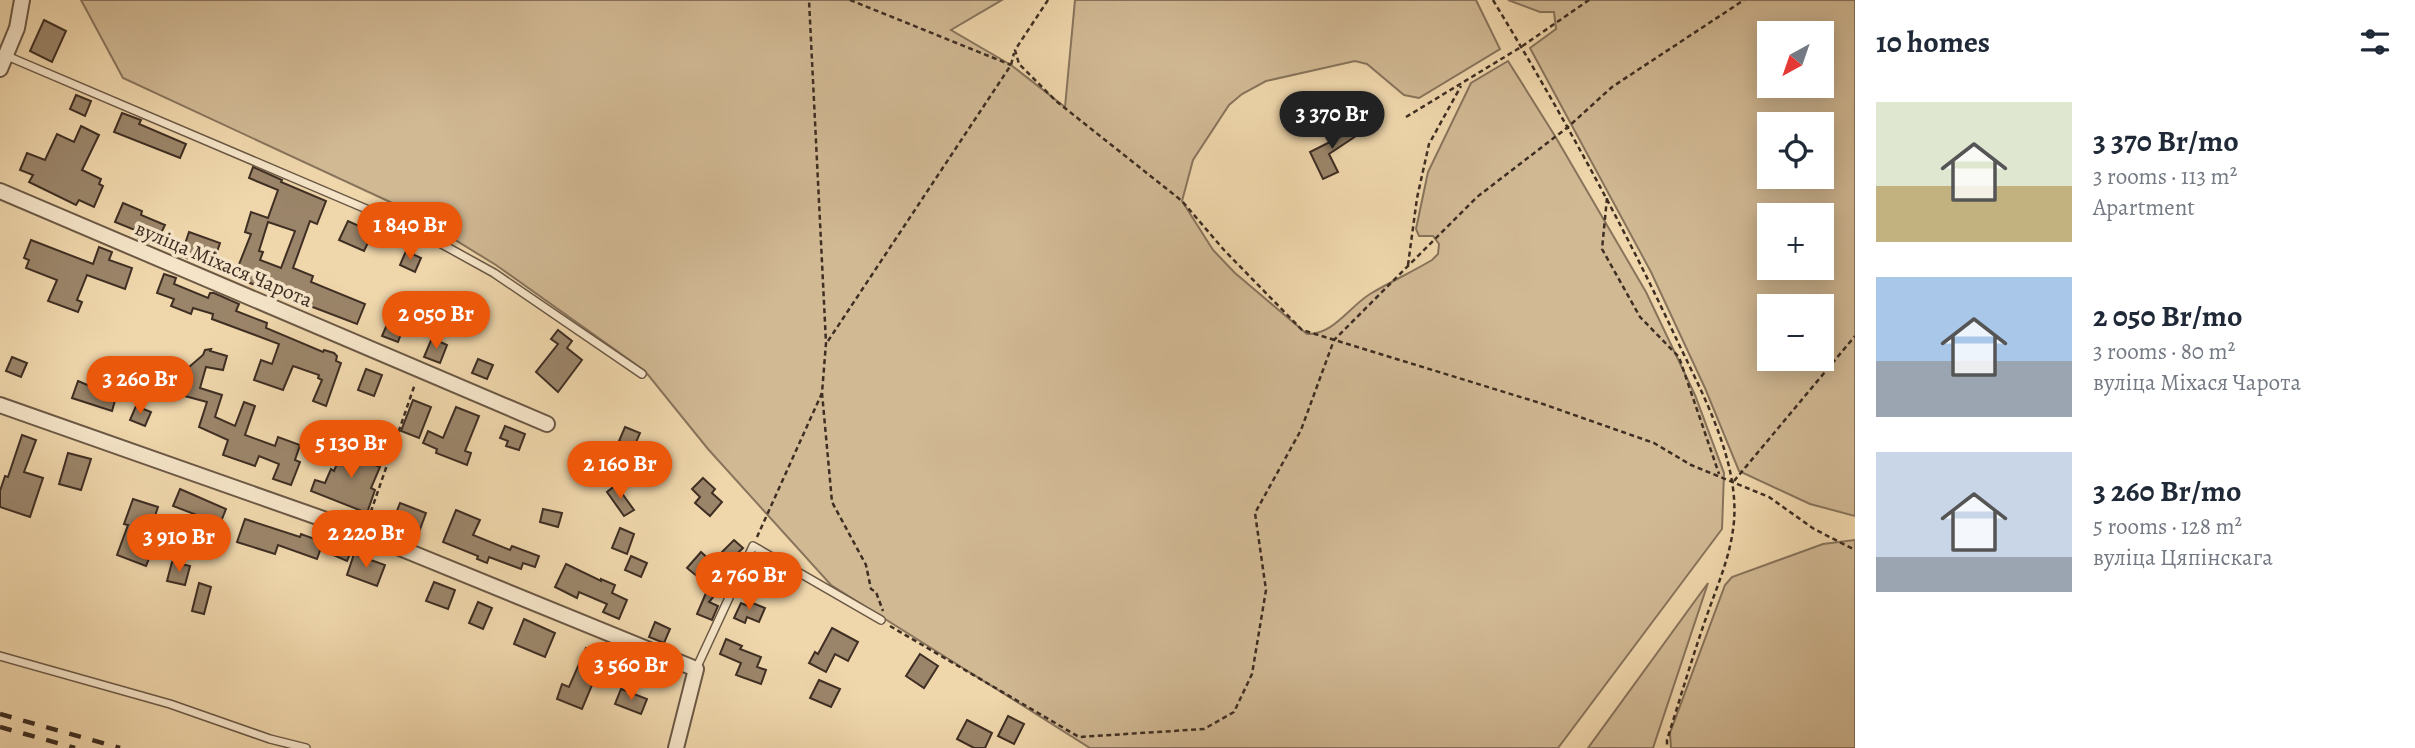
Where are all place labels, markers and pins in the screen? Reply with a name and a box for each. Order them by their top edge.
pin: 3 370 Br [1260,92,1404,151]
pin: 1 840 Br [338,202,482,262]
pin: 2 050 Br [364,292,508,351]
pin: 3 260 Br [68,356,212,416]
pin: 5 130 Br [279,420,423,480]
pin: 2 160 Br [548,442,692,501]
pin: 2 220 Br [294,510,438,570]
pin: 3 910 Br [107,514,251,574]
pin: 2 760 Br [677,552,821,612]
pin: 3 560 Br [559,642,703,702]

